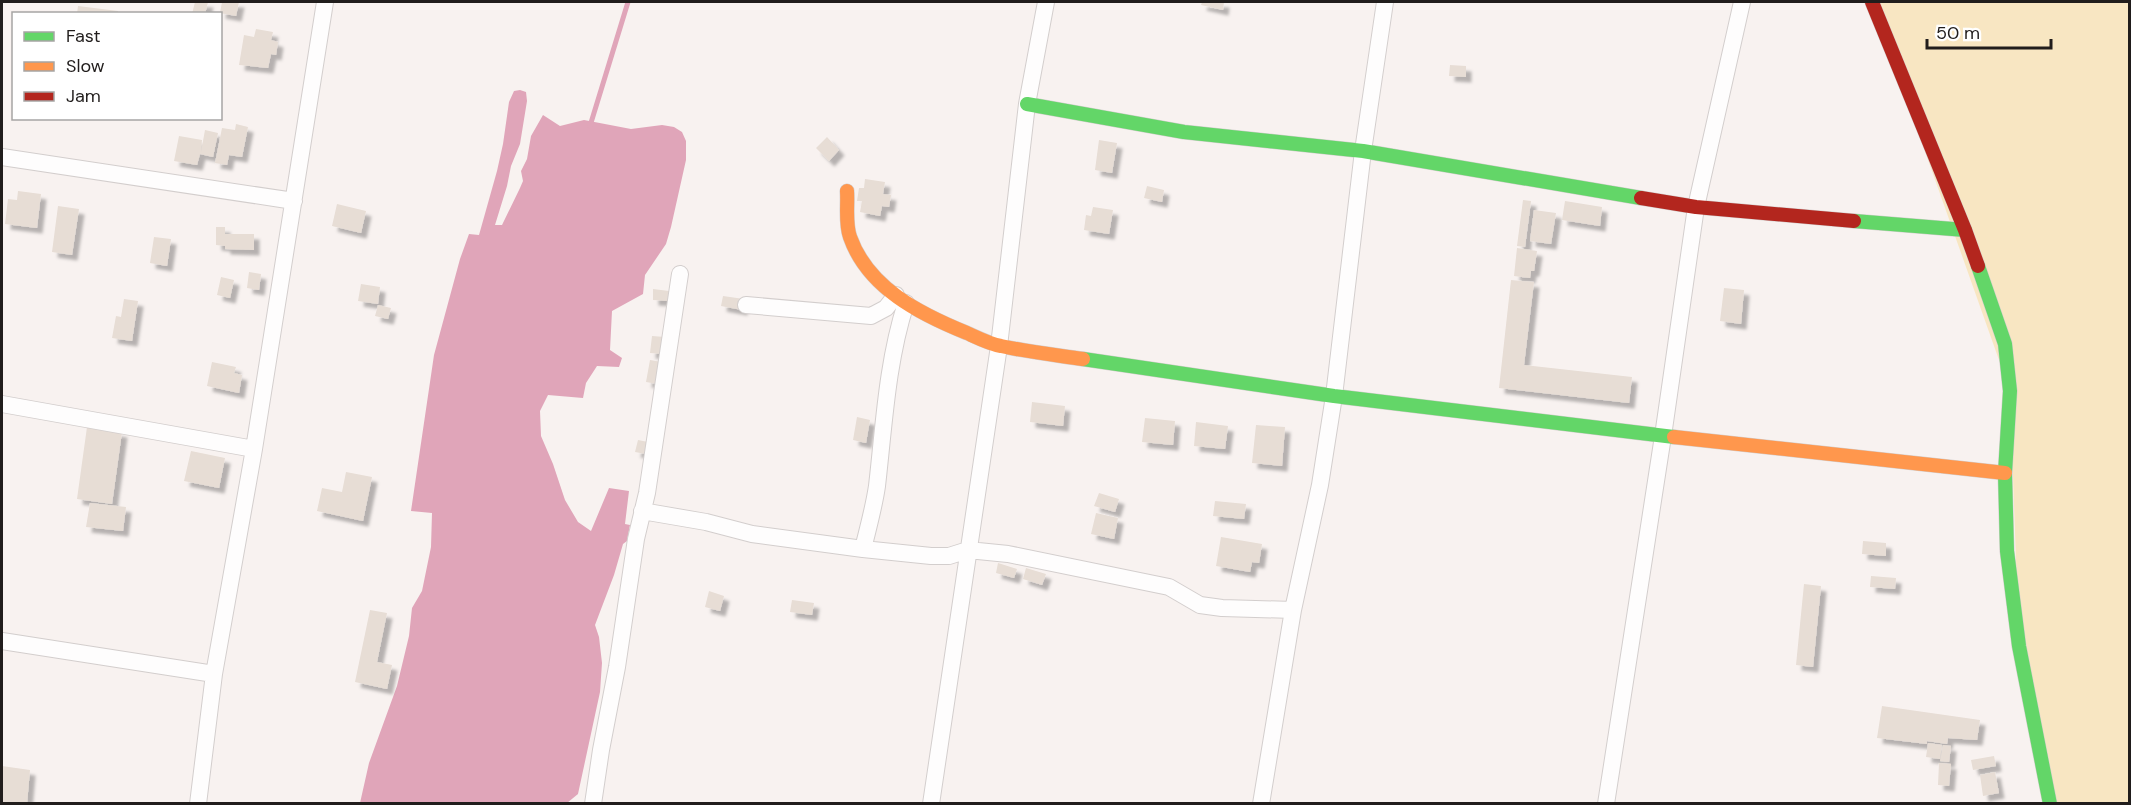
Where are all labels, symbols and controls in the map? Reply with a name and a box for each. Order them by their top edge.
legend [12,12,222,120]
scale bar [1927,12,2052,50]
text: 50 m [1936,21,1980,45]
text: Fast [66,24,101,48]
text: Slow [66,54,105,78]
text: Jam [66,84,101,108]

